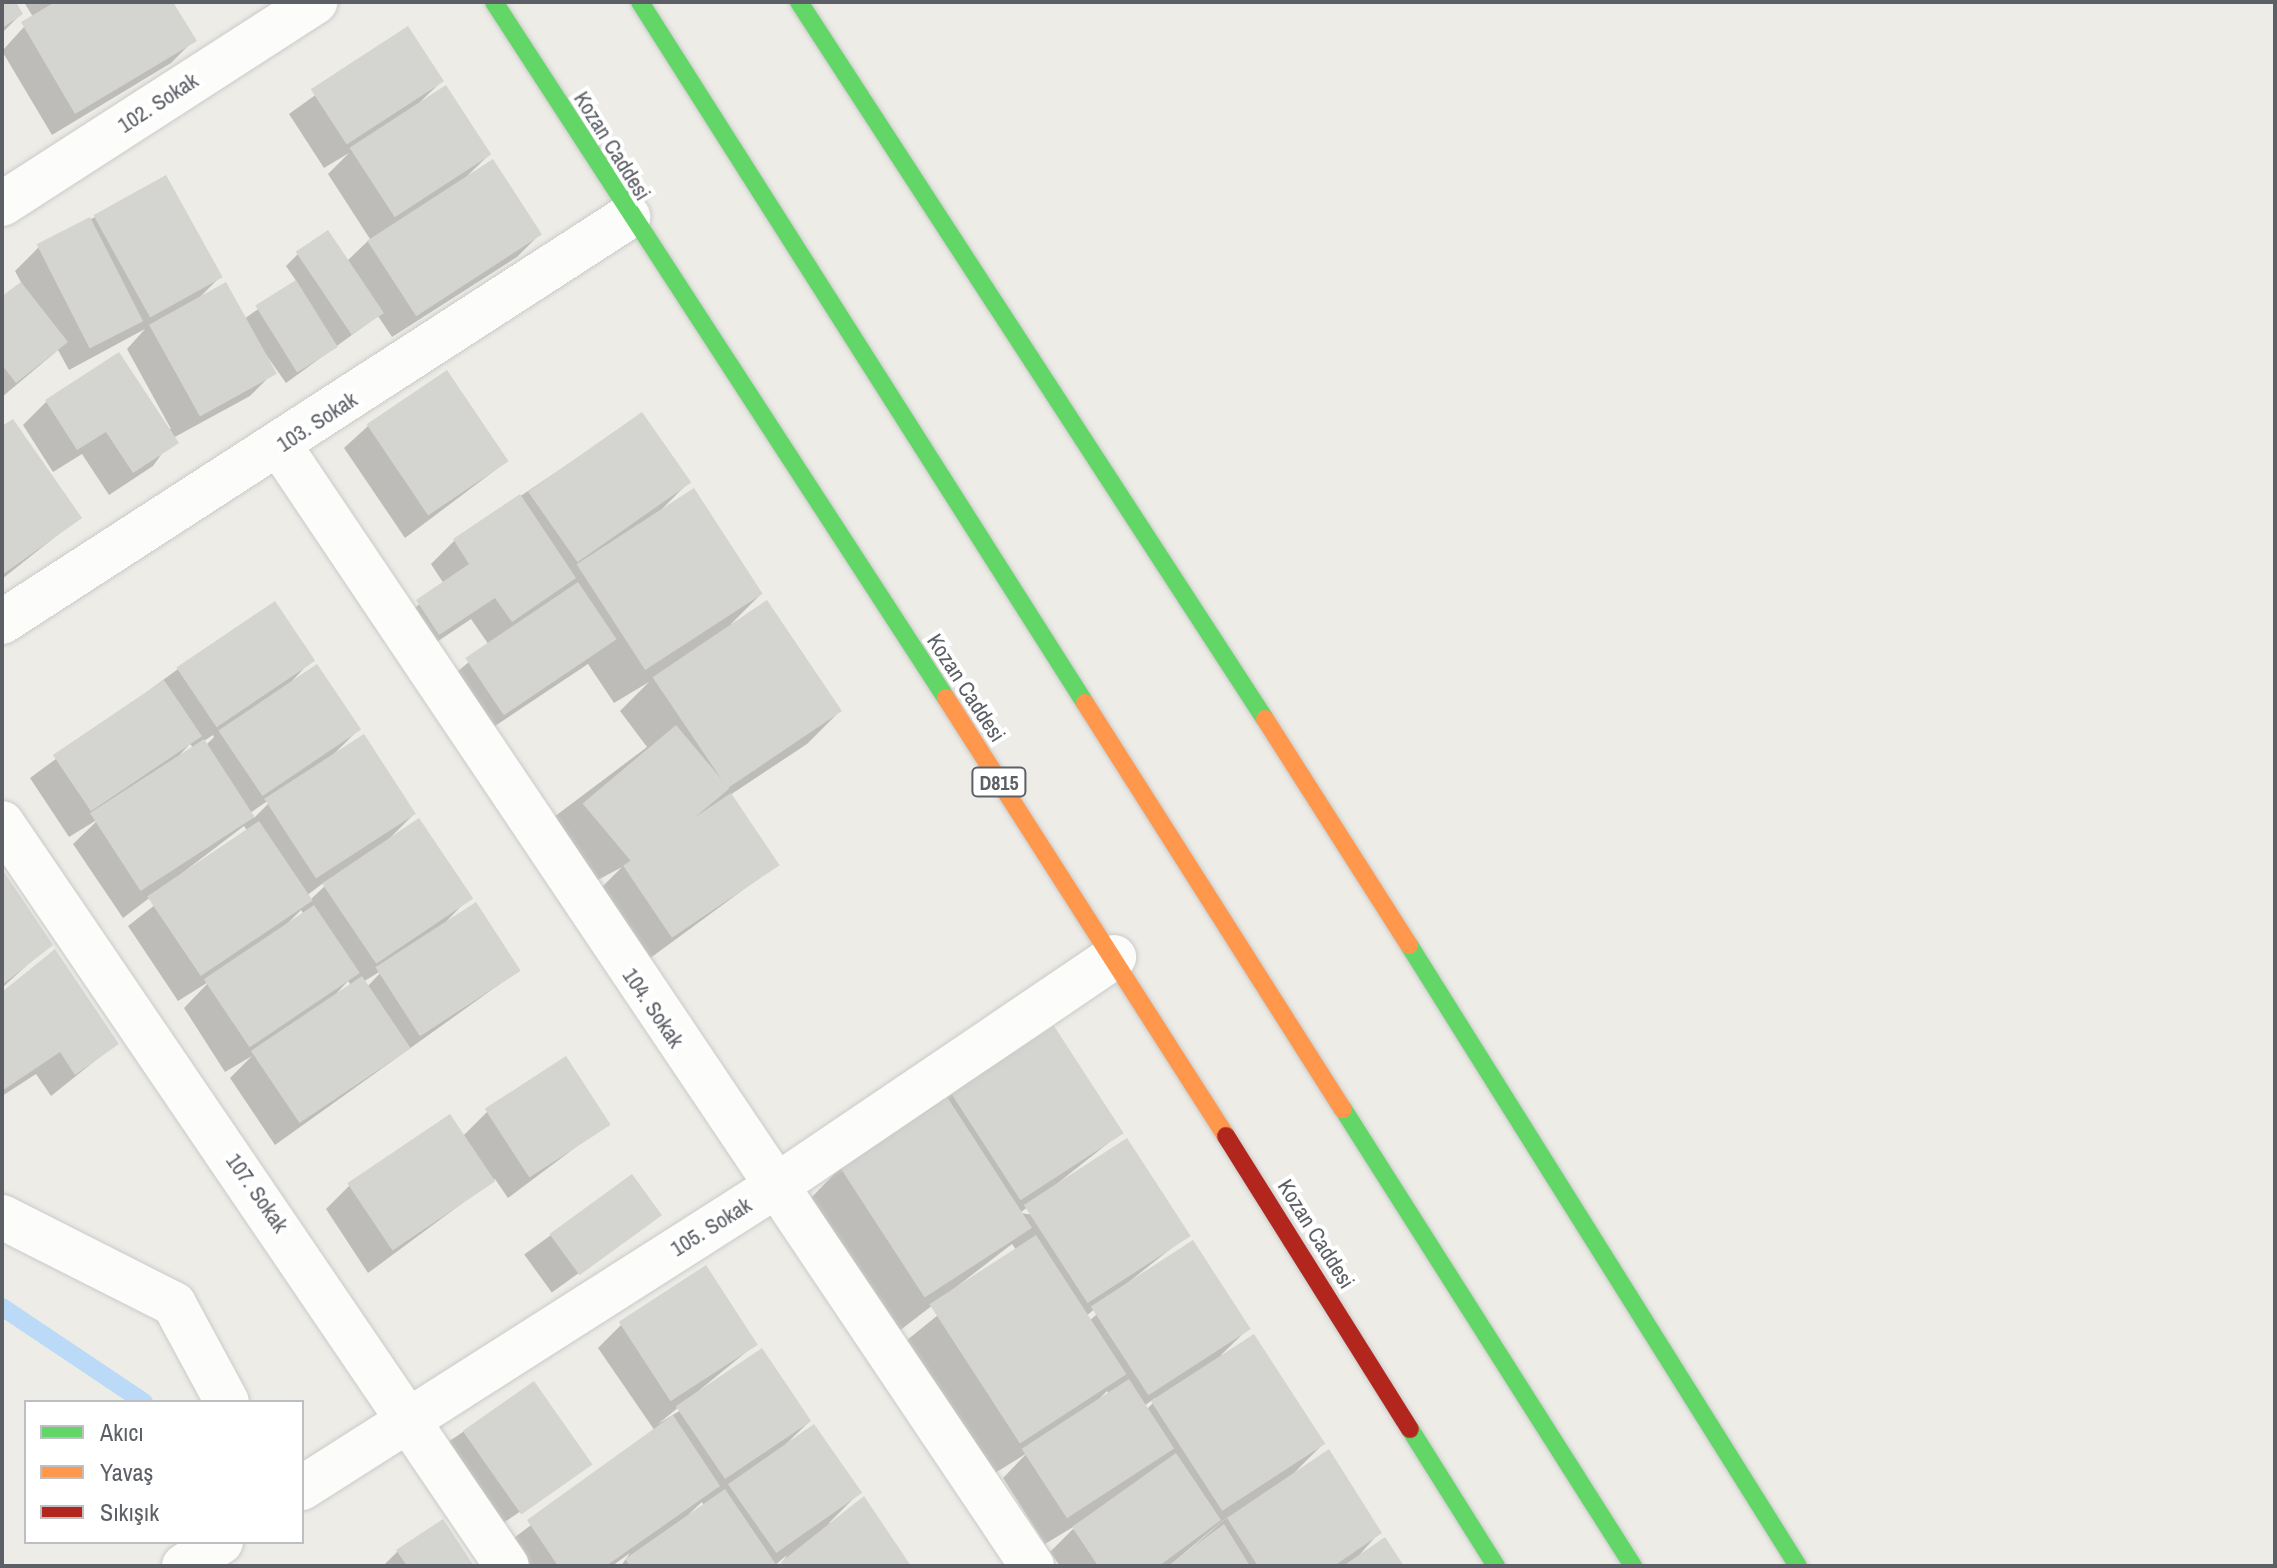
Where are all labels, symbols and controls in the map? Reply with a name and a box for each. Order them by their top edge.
street label: 102. Sokak [113,67,203,139]
street label: Kozan Caddesi [568,87,656,205]
street label: 103. Sokak [272,386,362,458]
street label: Kozan Caddesi [921,629,1011,747]
road number: D815 [971,766,1027,798]
street label: 104. Sokak [617,963,689,1053]
street label: 107. Sokak [220,1148,294,1238]
street label: Kozan Caddesi [1272,1175,1360,1293]
street label: 105. Sokak [666,1192,756,1262]
legend [24,1400,304,1544]
text: Akıcı [100,1416,144,1448]
text: Yavaş [100,1456,153,1488]
text: Sıkışık [100,1496,159,1528]

